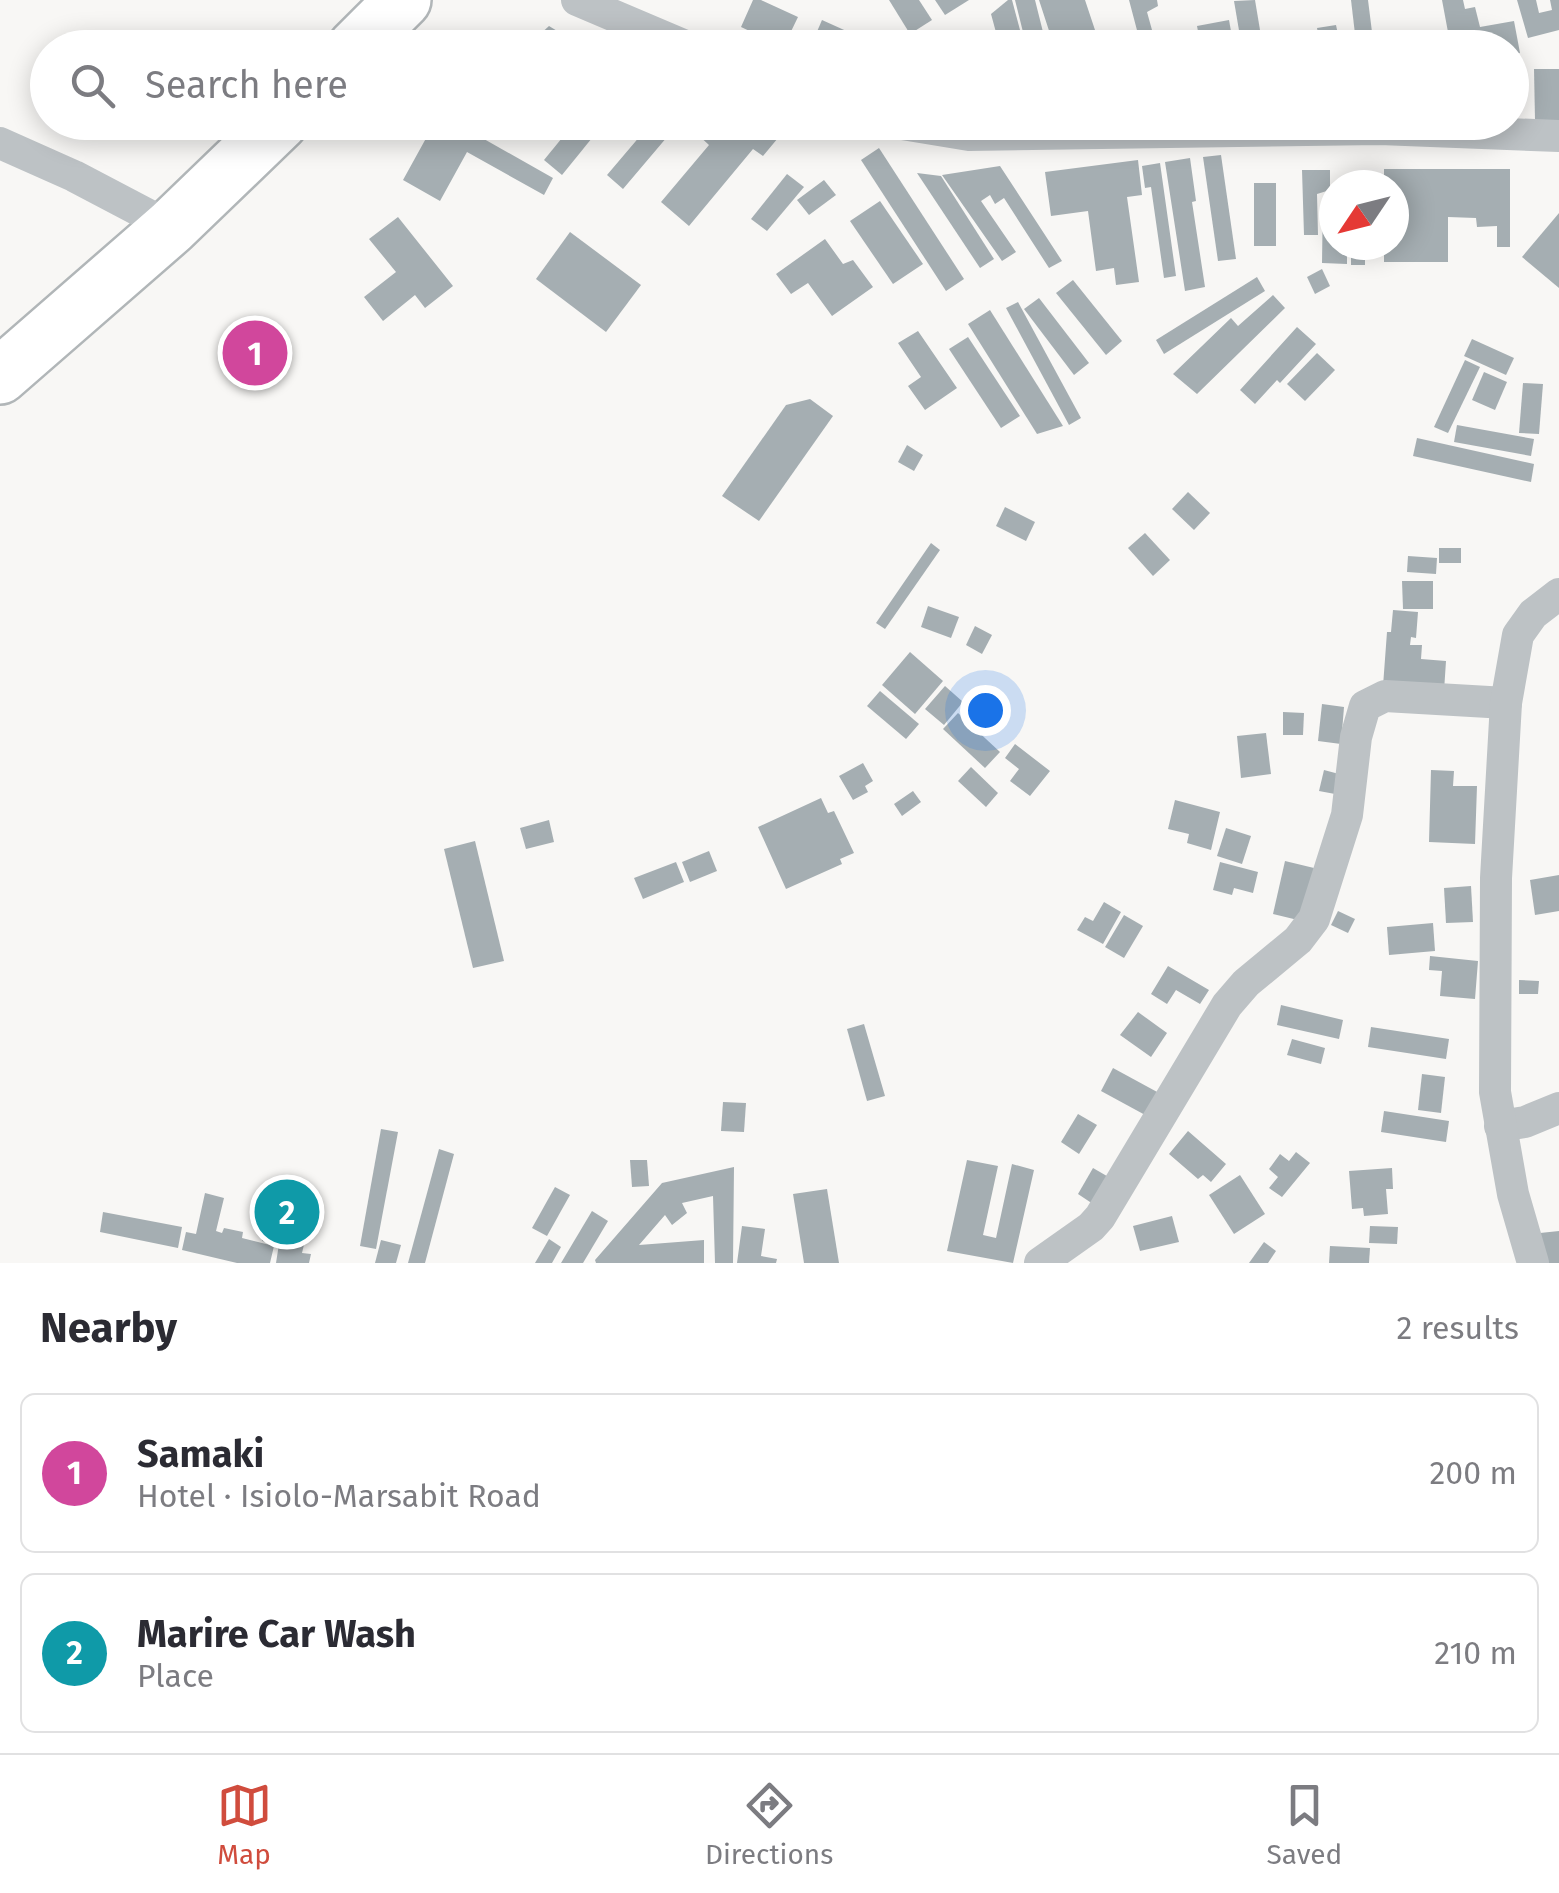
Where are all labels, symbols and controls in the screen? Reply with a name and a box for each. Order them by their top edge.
search box [30,30,1529,140]
icon: search [65,58,120,113]
text: Search here [145,62,348,108]
north arrow [1319,170,1409,260]
pin: 1 [222,316,288,390]
your location [960,685,1011,736]
pin: 2 [254,1174,320,1250]
text: Nearby [40,1303,177,1353]
text: 2 results [1396,1309,1519,1347]
text: Samaki [137,1431,264,1477]
text: 1 [67,1454,82,1492]
text: 200 m [1430,1454,1517,1492]
text: Hotel · Isiolo-Marsabit Road [137,1477,541,1515]
text: Marire Car Wash [137,1611,416,1657]
text: 2 [66,1634,83,1672]
text: 210 m [1434,1634,1517,1672]
text: Place [137,1657,214,1695]
tab: Map [217,1778,272,1871]
tab: Directions [705,1778,833,1871]
tab: Saved [1267,1778,1342,1871]

